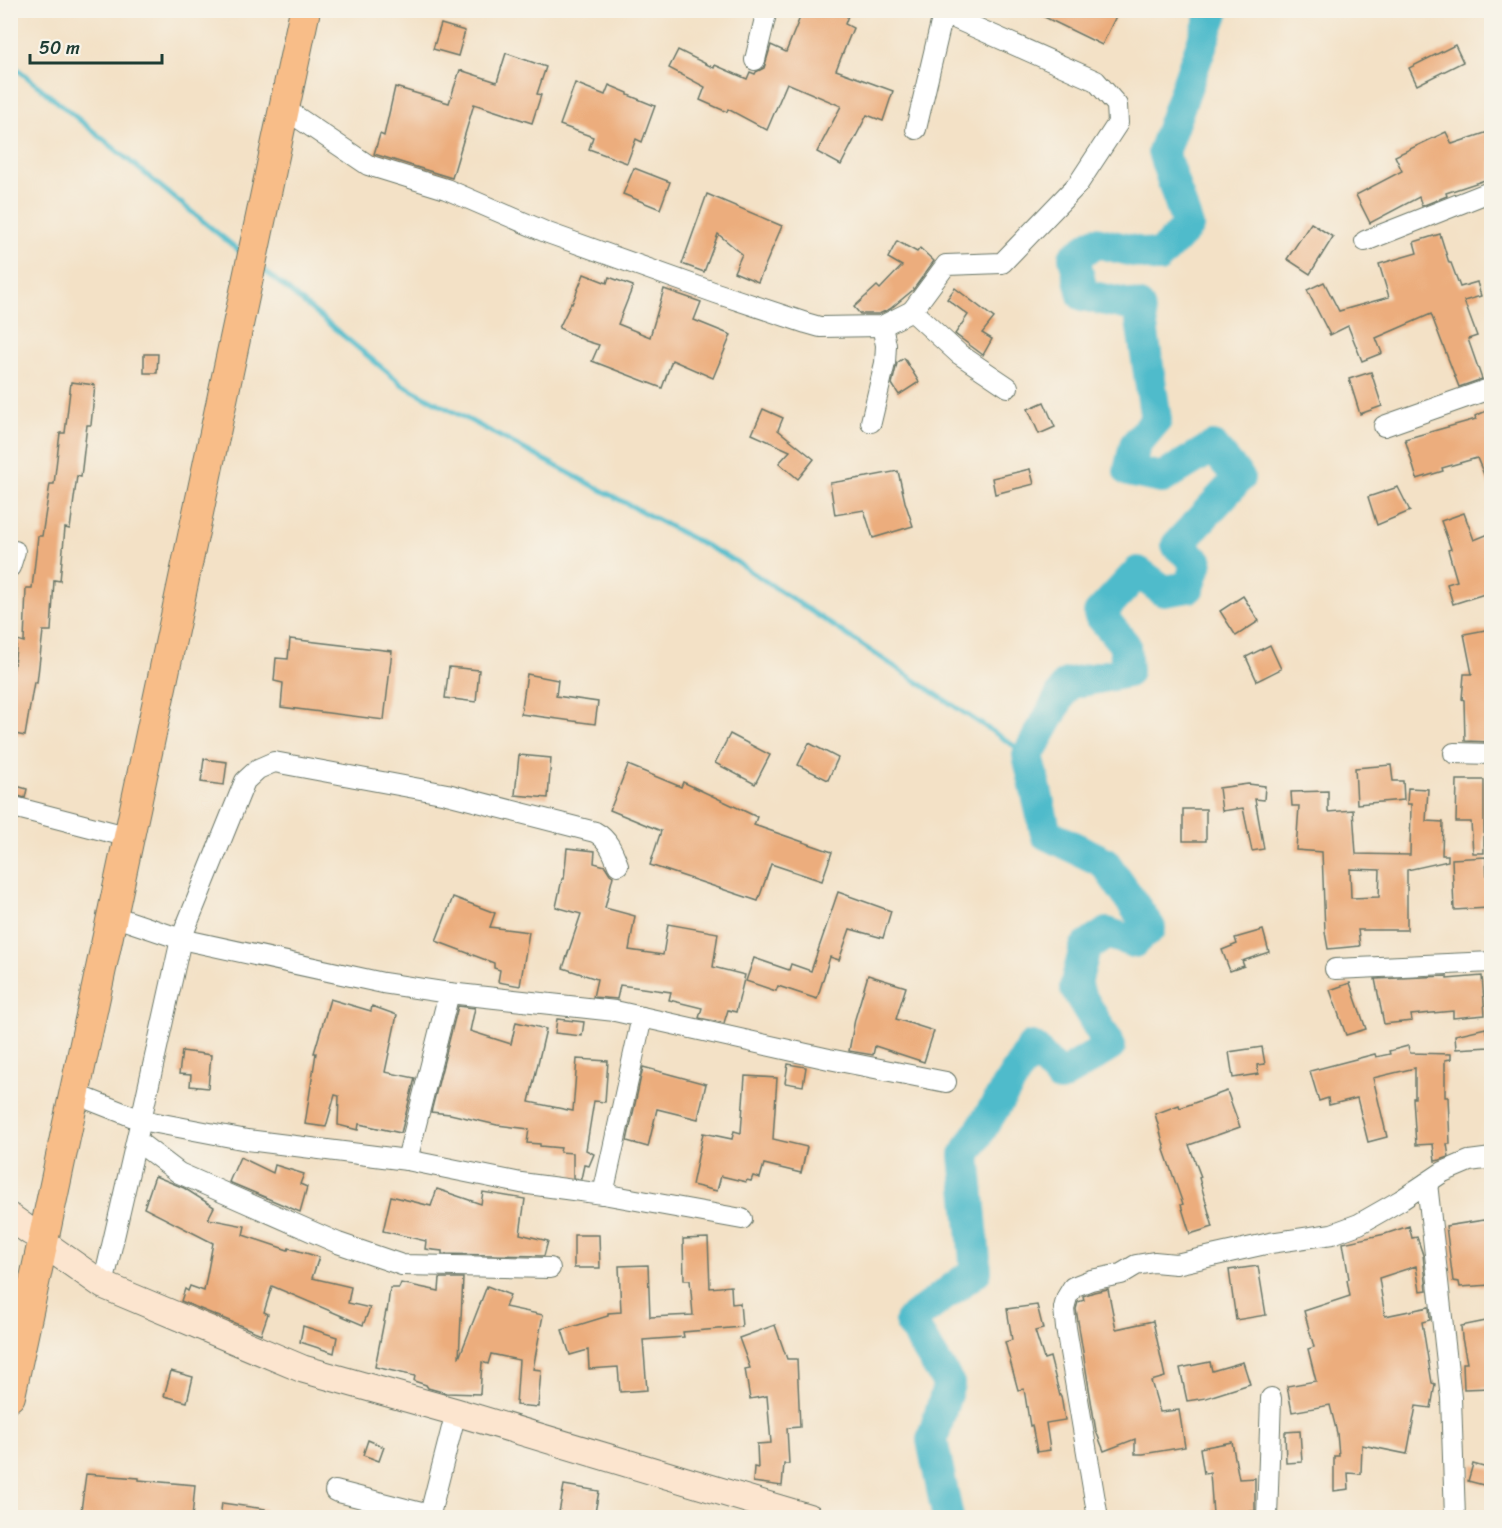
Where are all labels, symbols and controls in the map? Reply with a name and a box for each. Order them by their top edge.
scale bar [30,27,162,65]
text: 50 m [39,32,80,64]

